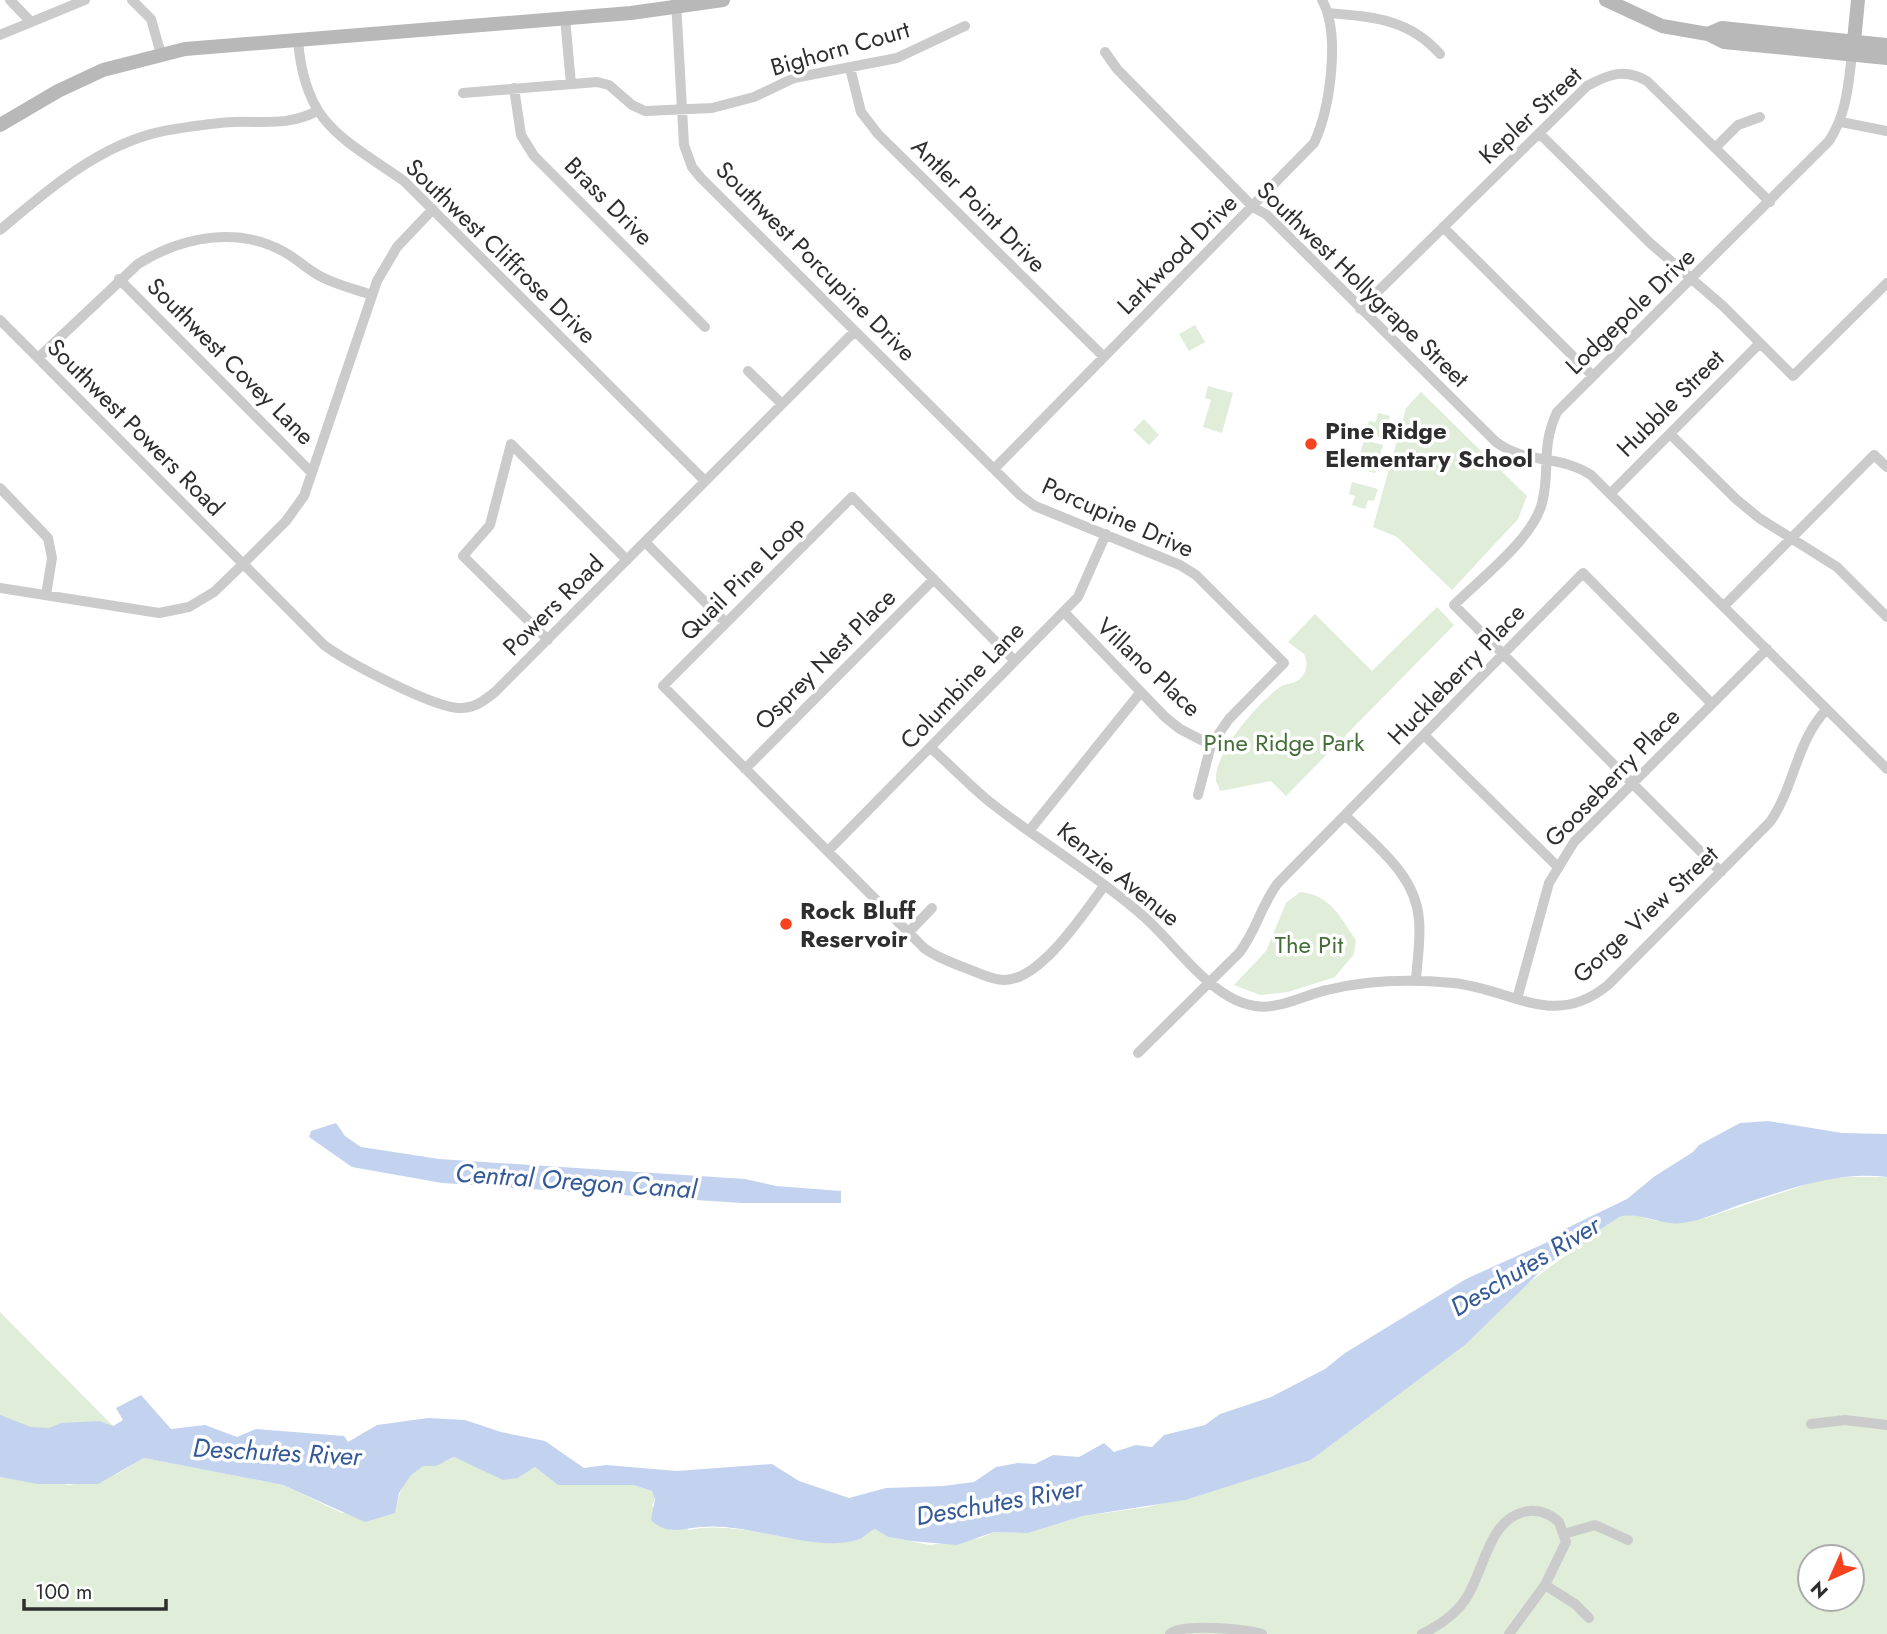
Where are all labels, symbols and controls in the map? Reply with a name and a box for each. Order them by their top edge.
street label: Bighorn Court [766,11,914,85]
street label: Kepler Street [1471,58,1589,172]
street label: Antler Point Drive [904,130,1054,280]
street label: Brass Drive [557,149,661,253]
street label: Southwest Cliffrose Drive [398,150,604,352]
street label: Southwest Porcupine Drive [708,153,924,369]
street label: Southwest Hollygrape Street [1249,173,1477,395]
street label: Larkwood Drive [1109,186,1245,322]
street label: Lodgepole Drive [1557,240,1703,382]
street label: Southwest Covey Lane [139,269,323,453]
street label: Southwest Powers Road [39,330,233,524]
street label: Hubble Street [1608,341,1732,465]
place label: Pine Ridge Elementary School [1325,413,1533,476]
marker: Pine Ridge Elementary School [1303,436,1319,452]
street label: Porcupine Drive [1036,468,1200,566]
street label: Quail Pine Loop [672,508,812,648]
street label: Powers Road [495,547,611,663]
street label: Osprey Nest Place [746,580,904,738]
street label: Huckleberry Place [1379,595,1533,753]
street label: Villano Place [1089,609,1209,725]
street label: Columbine Lane [892,613,1032,757]
street label: Gooseberry Place [1536,699,1688,855]
park label: Pine Ridge Park [1204,725,1365,760]
street label: Kenzie Avenue [1050,813,1188,935]
street label: Gorge View Street [1564,837,1726,991]
place label: Rock Bluff Reservoir [800,893,917,956]
marker: Rock Bluff Reservoir [778,916,794,932]
park label: The Pit [1275,927,1343,962]
water label: Central Oregon Canal [454,1154,699,1208]
water label: Deschutes River [1443,1206,1608,1326]
water label: Deschutes River [192,1429,364,1475]
water label: Deschutes River [913,1468,1087,1535]
north arrow [1796,1543,1866,1613]
scale bar [24,1568,166,1612]
text: N [1804,1575,1834,1605]
text: 100 m [35,1577,92,1607]

